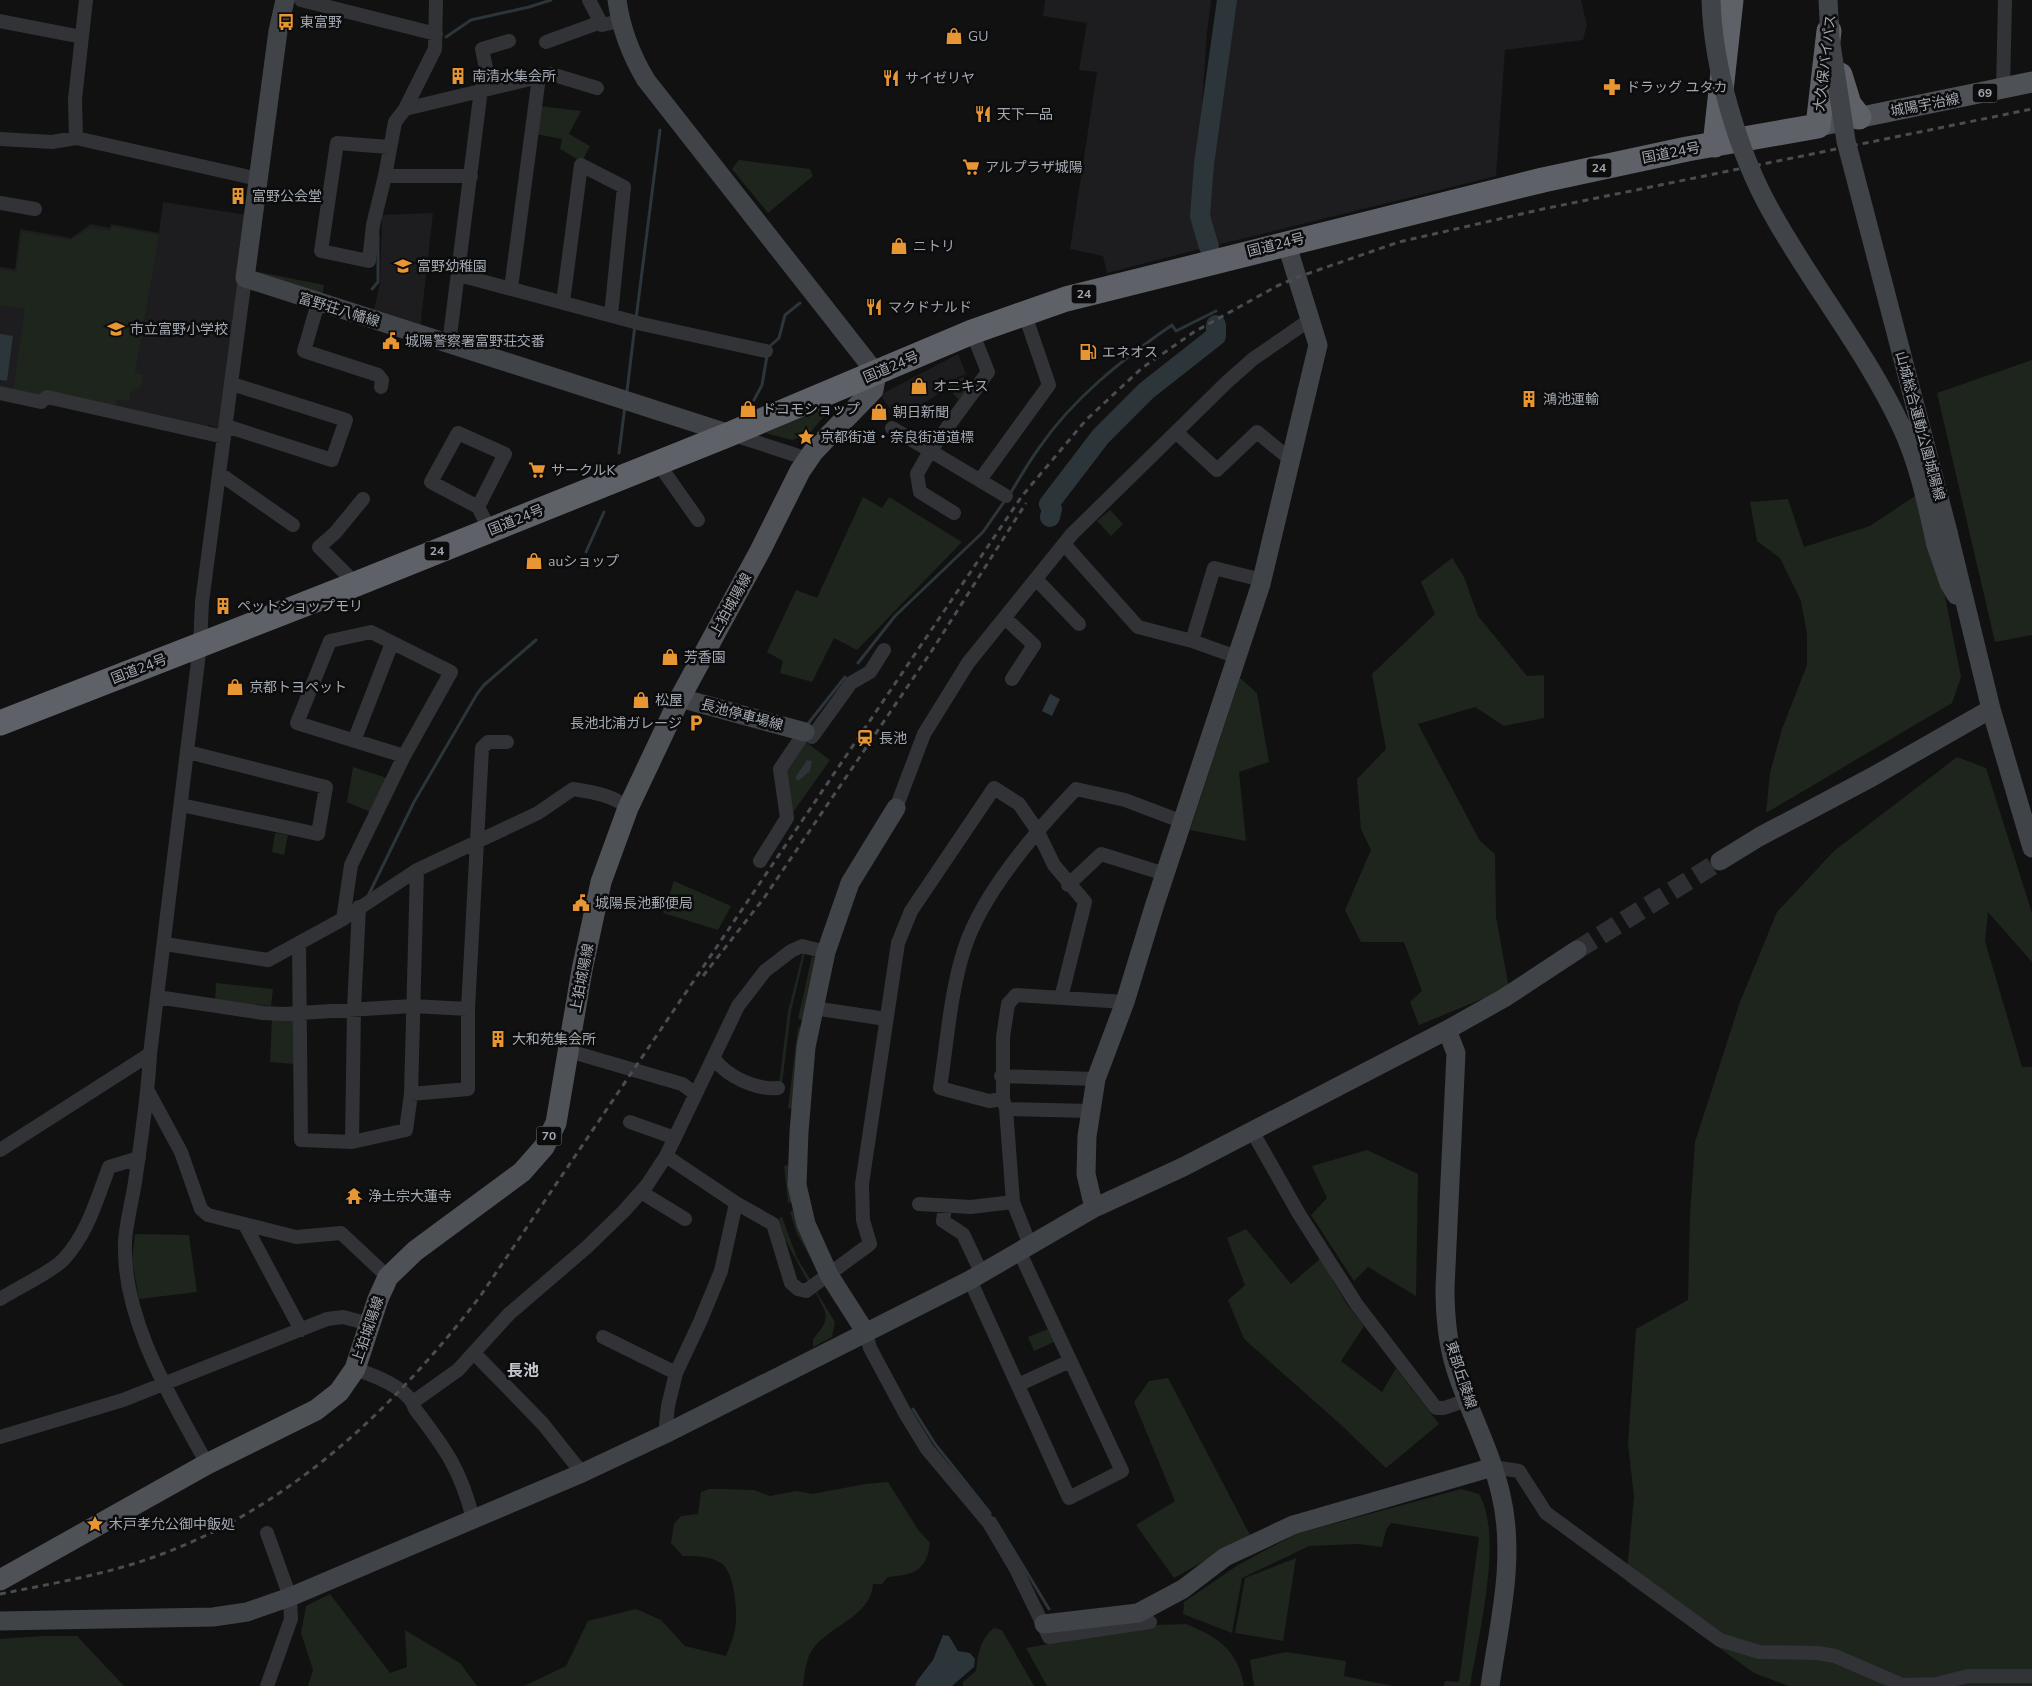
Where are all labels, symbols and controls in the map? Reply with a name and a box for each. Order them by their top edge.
bus stop icon: 東富野 [276,12,296,32]
place label: 東富野 [300,13,342,32]
street label: 大久保バイパス [1810,13,1840,113]
shop icon: GU [944,26,964,46]
place label: GU [968,27,988,46]
building icon: 南清水集会所 [448,66,468,86]
place label: 南清水集会所 [472,67,556,86]
restaurant icon: サイゼリヤ [881,68,901,88]
place label: サイゼリヤ [905,69,975,88]
pharmacy icon: ドラッグ ユタカ [1602,77,1622,97]
place label: ドラッグ ユタカ [1626,78,1728,97]
road number: 69 [1972,84,1998,102]
street label: 城陽宇治線 [1889,89,1961,121]
restaurant icon: 天下一品 [973,104,993,124]
place label: 天下一品 [997,105,1053,124]
street label: 国道24号 [1640,138,1702,168]
supermarket icon: アルプラザ城陽 [961,157,981,177]
place label: アルプラザ城陽 [985,158,1083,177]
road number: 24 [1586,158,1612,178]
building icon: 富野公会堂 [228,186,248,206]
place label: 富野公会堂 [252,187,322,206]
street label: 国道24号 [1245,229,1307,261]
shop icon: ニトリ [889,236,909,256]
place label: ニトリ [913,237,955,256]
school or university icon: 富野幼稚園 [393,256,413,276]
place label: 富野幼稚園 [417,257,487,276]
road number: 24 [1072,284,1096,304]
street label: 富野荘八幡線 [296,289,382,331]
restaurant icon: マクドナルド [864,297,884,317]
place label: マクドナルド [888,298,972,317]
school or university icon: 市立富野小学校 [106,319,126,339]
place label: 市立富野小学校 [130,320,228,339]
public building icon: 城陽警察署富野荘交番 [381,331,401,351]
place label: 城陽警察署富野荘交番 [405,332,545,351]
fuel station icon: エネオス [1078,342,1098,362]
place label: エネオス [1102,343,1158,362]
street label: 国道24号 [860,347,922,387]
street label: 山城総合運動公園城陽線 [1891,349,1949,503]
shop icon: オニキス [909,376,929,396]
place label: オニキス [933,377,989,396]
building icon: 鴻池運輸 [1519,389,1539,409]
place label: 鴻池運輸 [1543,390,1599,409]
shop icon: ドコモショップ [738,399,758,419]
place label: ドコモショップ [762,400,860,419]
shop icon: 朝日新聞 [869,402,889,422]
place label: 朝日新聞 [893,403,949,422]
place icon: 京都街道・奈良街道道標 [796,427,816,447]
place label: 京都街道・奈良街道道標 [820,428,974,447]
supermarket icon: サークルK [527,460,547,480]
place label: サークルK [551,461,616,480]
street label: 国道24号 [485,500,547,540]
road number: 24 [424,542,450,560]
shop icon: auショップ [524,551,544,571]
place label: auショップ [548,552,619,571]
street label: 上狛城陽線 [706,570,756,640]
building icon: ペットショップモリ [213,596,233,616]
place label: ペットショップモリ [237,597,363,616]
shop icon: 芳香園 [660,647,680,667]
place label: 芳香園 [684,648,726,667]
street label: 国道24号 [108,650,170,688]
shop icon: 京都トヨペット [225,677,245,697]
place label: 京都トヨペット [249,678,347,697]
shop icon: 松屋 [631,690,651,710]
place label: 松屋 [655,691,683,710]
street label: 長池停車場線 [699,695,785,735]
parking icon: 長池北浦ガレージ [686,713,706,733]
place label: 長池北浦ガレージ [570,714,682,733]
station icon: 長池 [855,728,875,748]
place label: 長池 [879,729,907,748]
public building icon: 城陽長池郵便局 [571,893,591,913]
place label: 城陽長池郵便局 [595,894,693,913]
street label: 上狛城陽線 [566,942,598,1014]
building icon: 大和苑集会所 [488,1029,508,1049]
place label: 大和苑集会所 [512,1030,596,1049]
road number: 70 [536,1126,562,1146]
temple icon: 浄土宗大蓮寺 [344,1186,364,1206]
place label: 浄土宗大蓮寺 [368,1187,452,1206]
street label: 上狛城陽線 [348,1294,388,1366]
street label: 東部丘陵線 [1441,1339,1481,1411]
district label: 長池 [507,1360,539,1382]
place icon: 木戸孝允公御中飯処 [85,1514,105,1534]
place label: 木戸孝允公御中飯処 [109,1515,235,1534]

